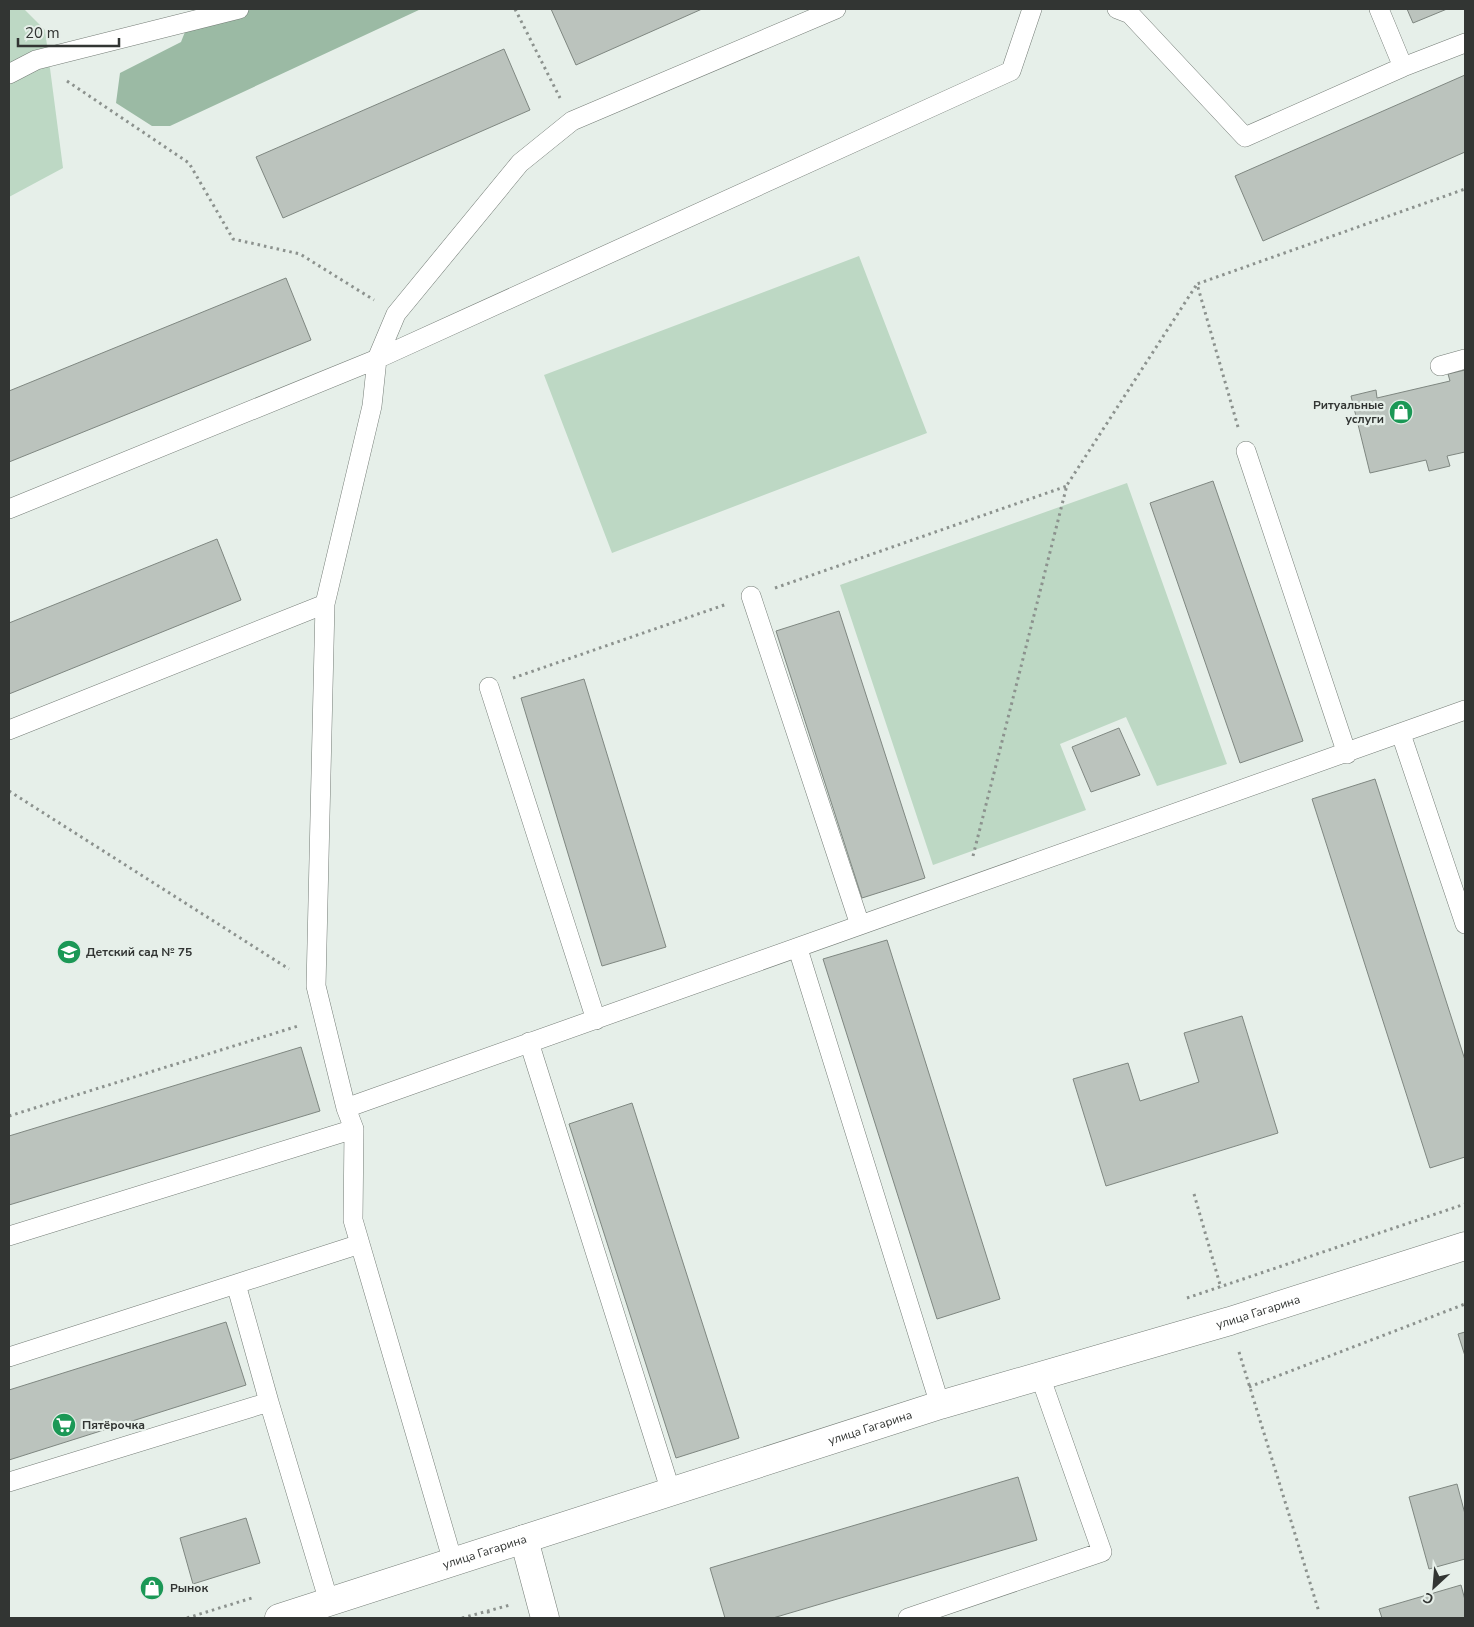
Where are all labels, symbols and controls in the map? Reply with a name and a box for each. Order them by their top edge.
scale bar [18,15,119,47]
text: 20 m [25,23,60,43]
place label: Ритуальные услуги [1313,397,1384,427]
shop icon: Ритуальные услуги [1388,399,1414,425]
school or university icon: Детский сад № 75 [56,939,82,965]
place label: Детский сад № 75 [86,944,192,960]
street label: улица Гагарина [1214,1291,1302,1333]
street label: улица Гагарина [826,1407,914,1449]
supermarket icon: Пятёрочка [51,1412,77,1438]
place label: Пятёрочка [82,1417,145,1433]
street label: улица Гагарина [441,1531,529,1573]
north arrow [1409,1562,1459,1612]
shop icon: Рынок [139,1575,165,1601]
place label: Рынок [170,1580,208,1596]
text: С [1420,1587,1437,1609]

